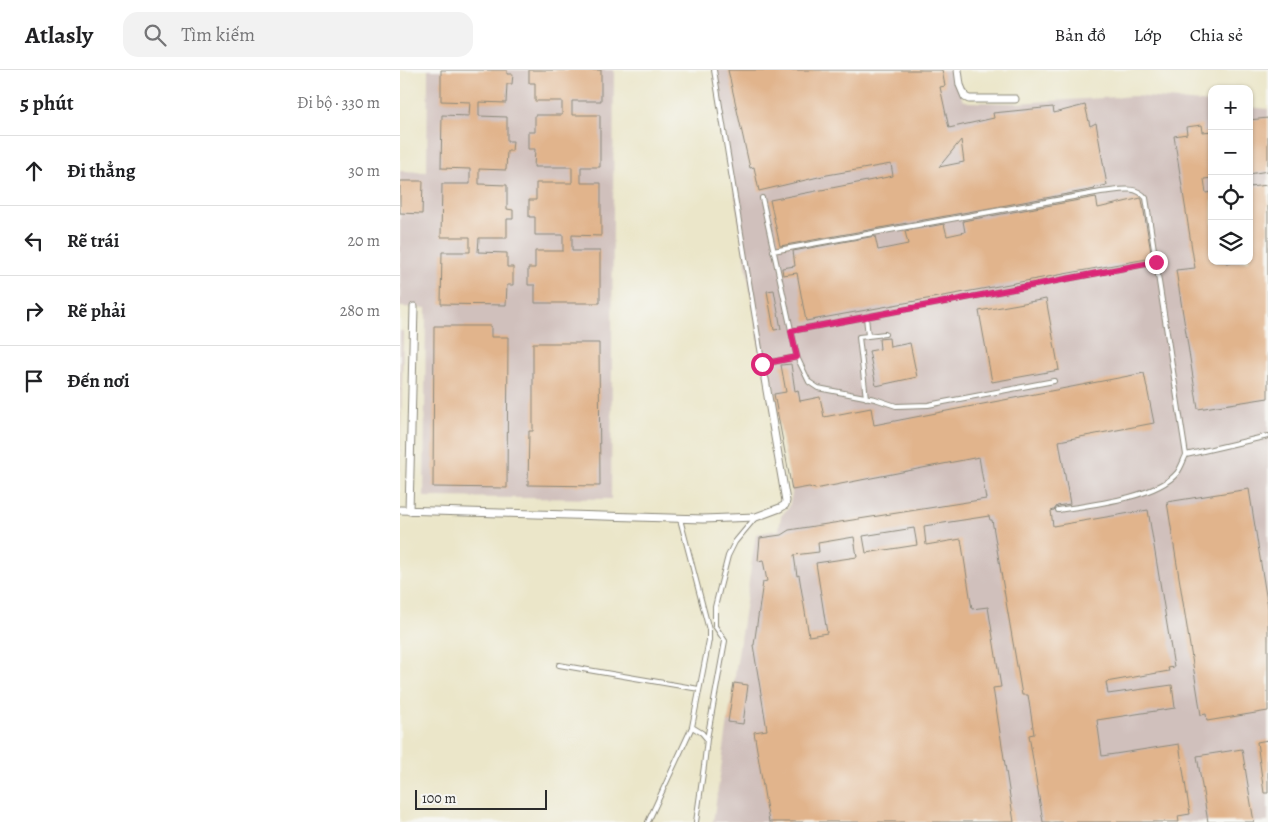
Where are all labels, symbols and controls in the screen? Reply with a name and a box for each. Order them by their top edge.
search box [123,12,473,57]
text: Atlasly [25,19,93,51]
icon: search [141,21,169,49]
text: Tìm kiếm [181,22,255,48]
text: Bản đồ [1055,23,1106,47]
text: Lớp [1134,23,1162,47]
text: Chia sẻ [1190,23,1243,47]
map controls [1208,85,1253,265]
button: + [1208,85,1253,130]
text: 5 phút [20,89,74,117]
text: Đi bộ · 330 m [297,92,380,114]
button: − [1208,130,1253,175]
icon: ahead [20,157,48,185]
text: Đi thẳng [67,158,135,184]
text: 30 m [348,160,380,182]
button: locate [1208,175,1253,220]
button: layers [1208,220,1253,265]
icon: left [20,227,48,255]
text: Rẽ trái [67,228,119,254]
text: 20 m [347,230,380,252]
route end [1145,251,1168,274]
icon: right [20,297,48,325]
text: Rẽ phải [67,298,126,324]
text: 280 m [340,300,380,322]
route start [751,353,774,376]
icon: arrive [20,367,48,395]
text: Đến nơi [67,368,129,394]
scale bar [415,787,548,810]
text: 100 m [422,789,456,808]

